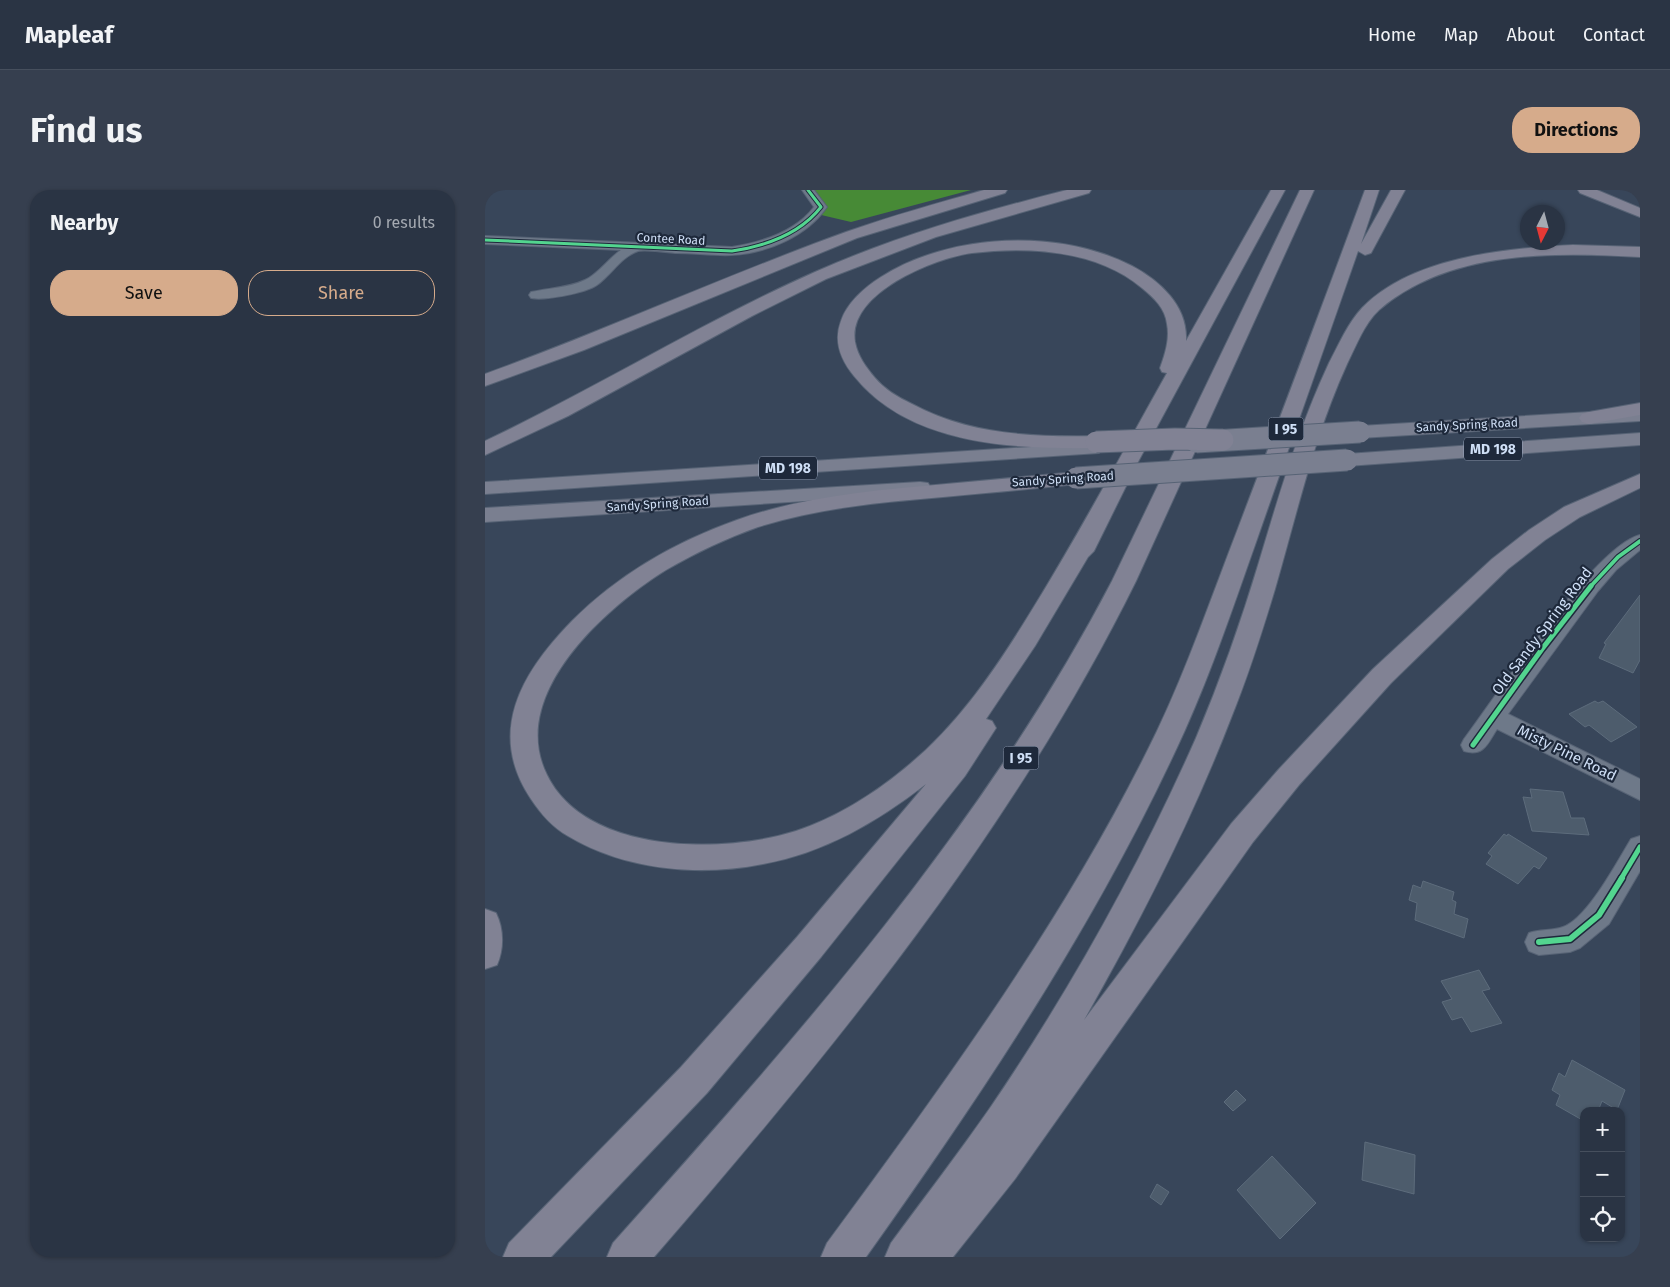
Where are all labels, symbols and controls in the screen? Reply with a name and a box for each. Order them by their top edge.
text: Mapleaf [25,21,113,49]
text: Home [1368,24,1416,46]
text: Map [1444,24,1478,46]
text: About [1506,24,1555,46]
text: Contact [1583,24,1645,46]
button: Directions [1512,107,1640,153]
text: Find us [30,109,142,151]
north arrow [1520,205,1565,250]
text: Nearby [50,210,118,236]
text: 0 results [373,213,435,232]
street label: Contee Road [636,230,706,248]
button: Save [50,270,238,316]
button: Share [248,270,435,316]
street label: Sandy Spring Road [1416,415,1518,435]
road number: I 95 [1269,418,1303,440]
road number: MD 198 [1464,438,1522,460]
road number: MD 198 [759,456,817,480]
street label: Sandy Spring Road [1012,468,1114,490]
street label: Sandy Spring Road [607,493,709,515]
street label: Old Sandy Spring Road [1488,564,1596,698]
street label: Misty Pine Road [1514,721,1620,785]
road number: I 95 [1003,746,1039,770]
map controls [1580,1107,1625,1242]
button: + [1580,1107,1625,1152]
button: − [1580,1152,1625,1197]
button: locate [1580,1197,1625,1242]

